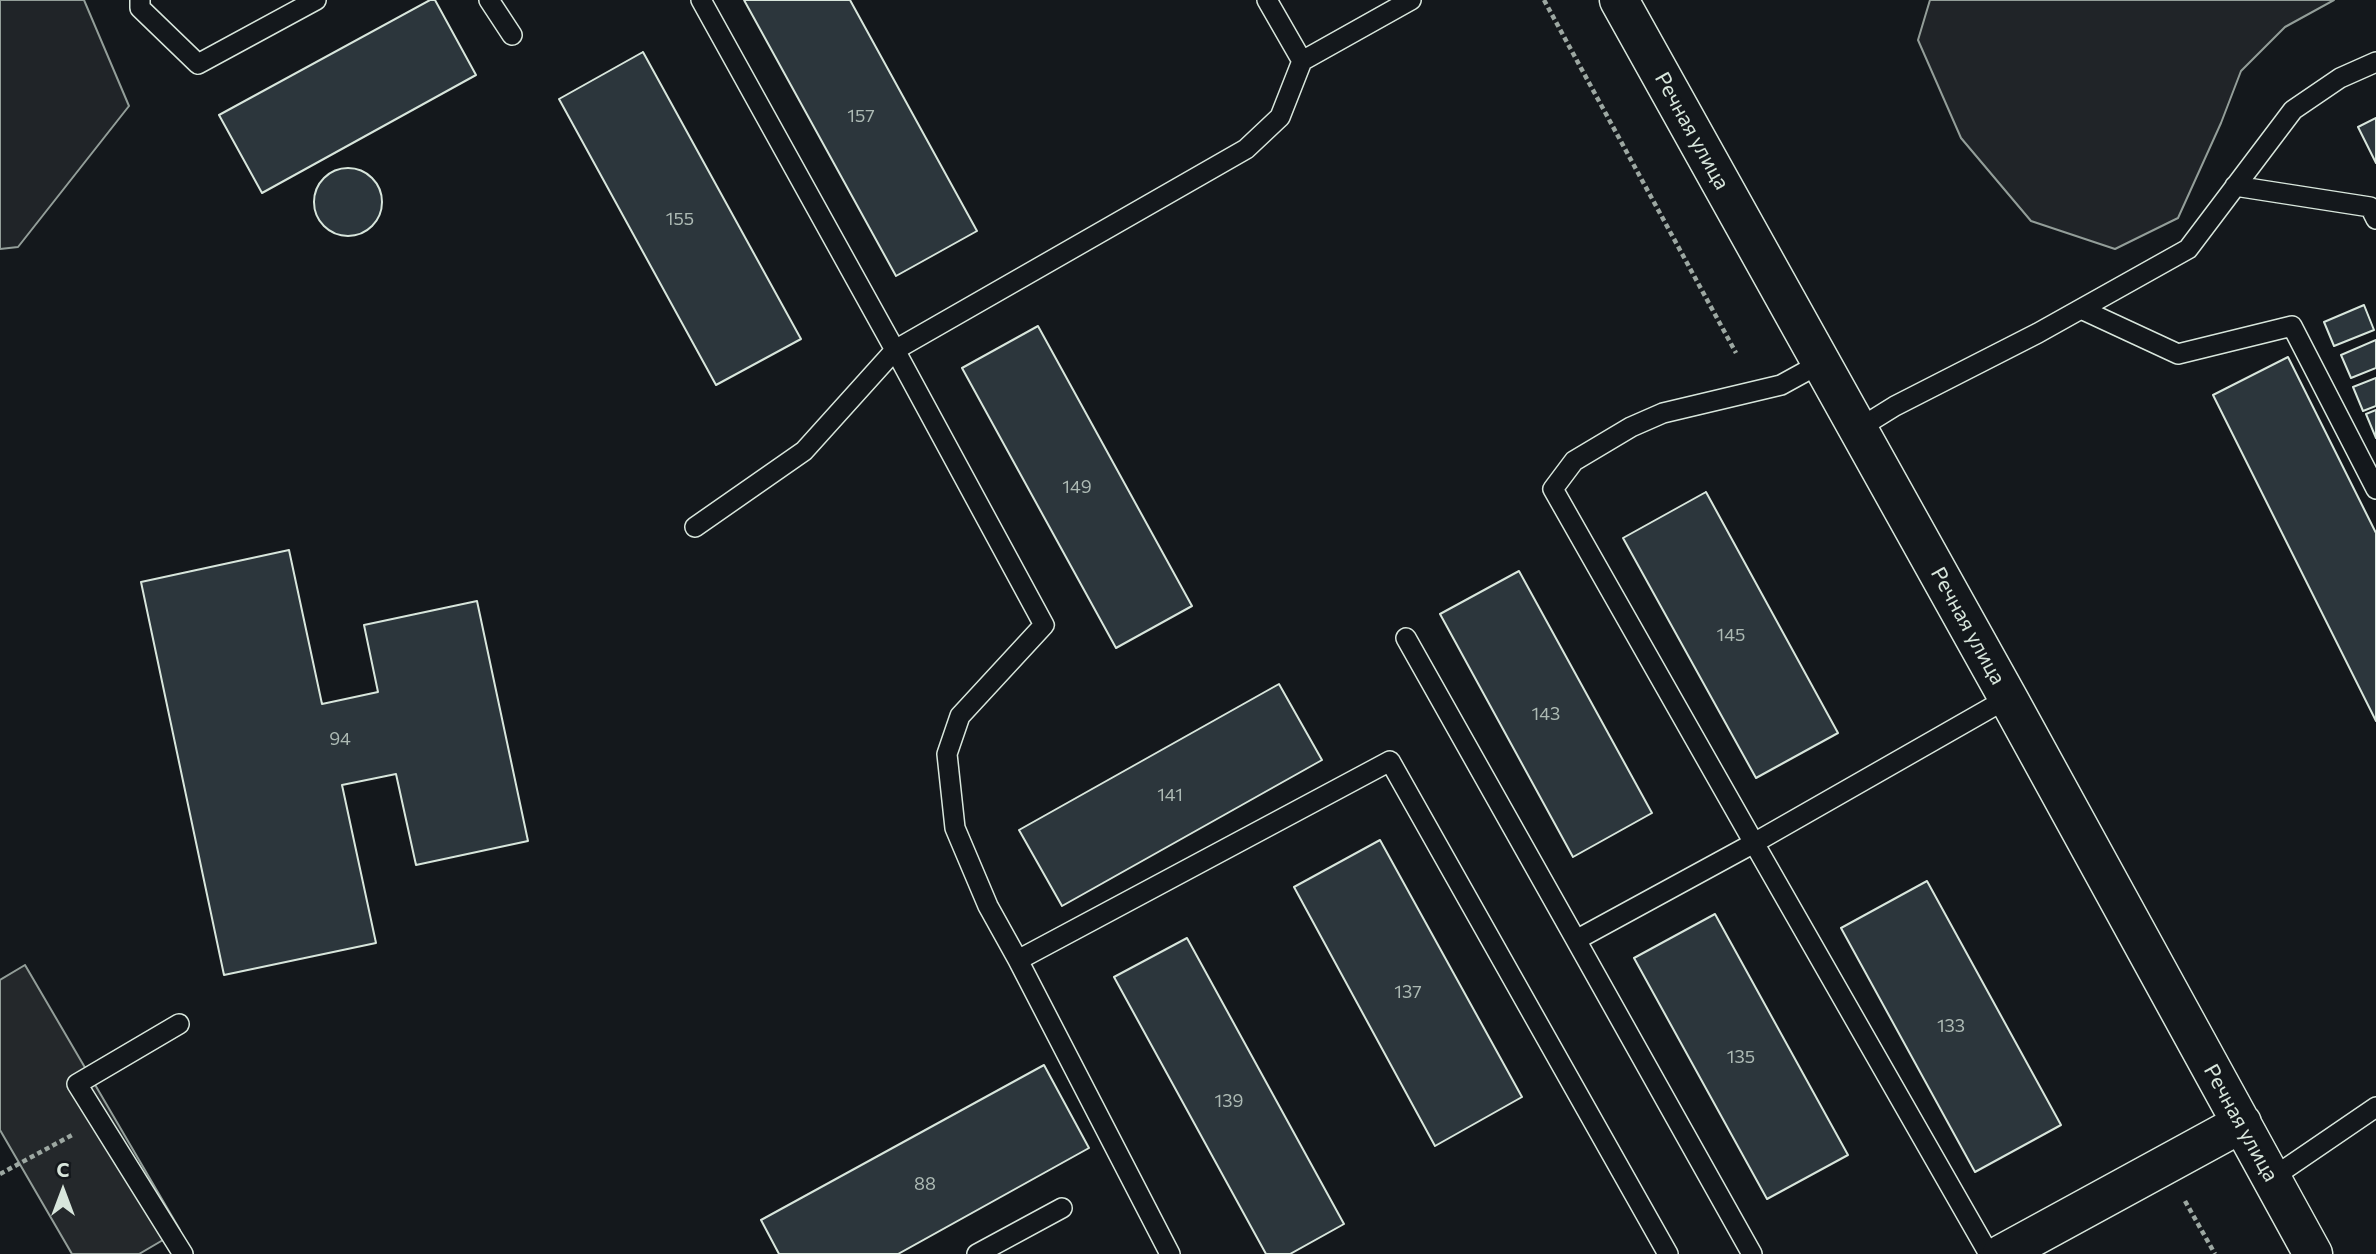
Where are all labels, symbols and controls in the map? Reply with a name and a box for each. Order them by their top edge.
street label: Речная улица [1649,68,1735,194]
house number: 157 [847,105,875,127]
house number: 155 [666,208,694,230]
house number: 149 [1062,476,1092,498]
street label: Речная улица [1925,563,2011,689]
house number: 145 [1717,624,1745,646]
house number: 143 [1532,703,1560,725]
house number: 94 [329,728,351,750]
house number: 141 [1157,784,1183,806]
house number: 137 [1394,981,1422,1003]
house number: 133 [1937,1015,1965,1037]
house number: 135 [1727,1046,1755,1068]
street label: Речная улица [2198,1060,2284,1186]
house number: 139 [1215,1090,1243,1112]
north arrow [28,1156,98,1226]
text: С [57,1158,70,1181]
house number: 88 [914,1173,936,1195]

